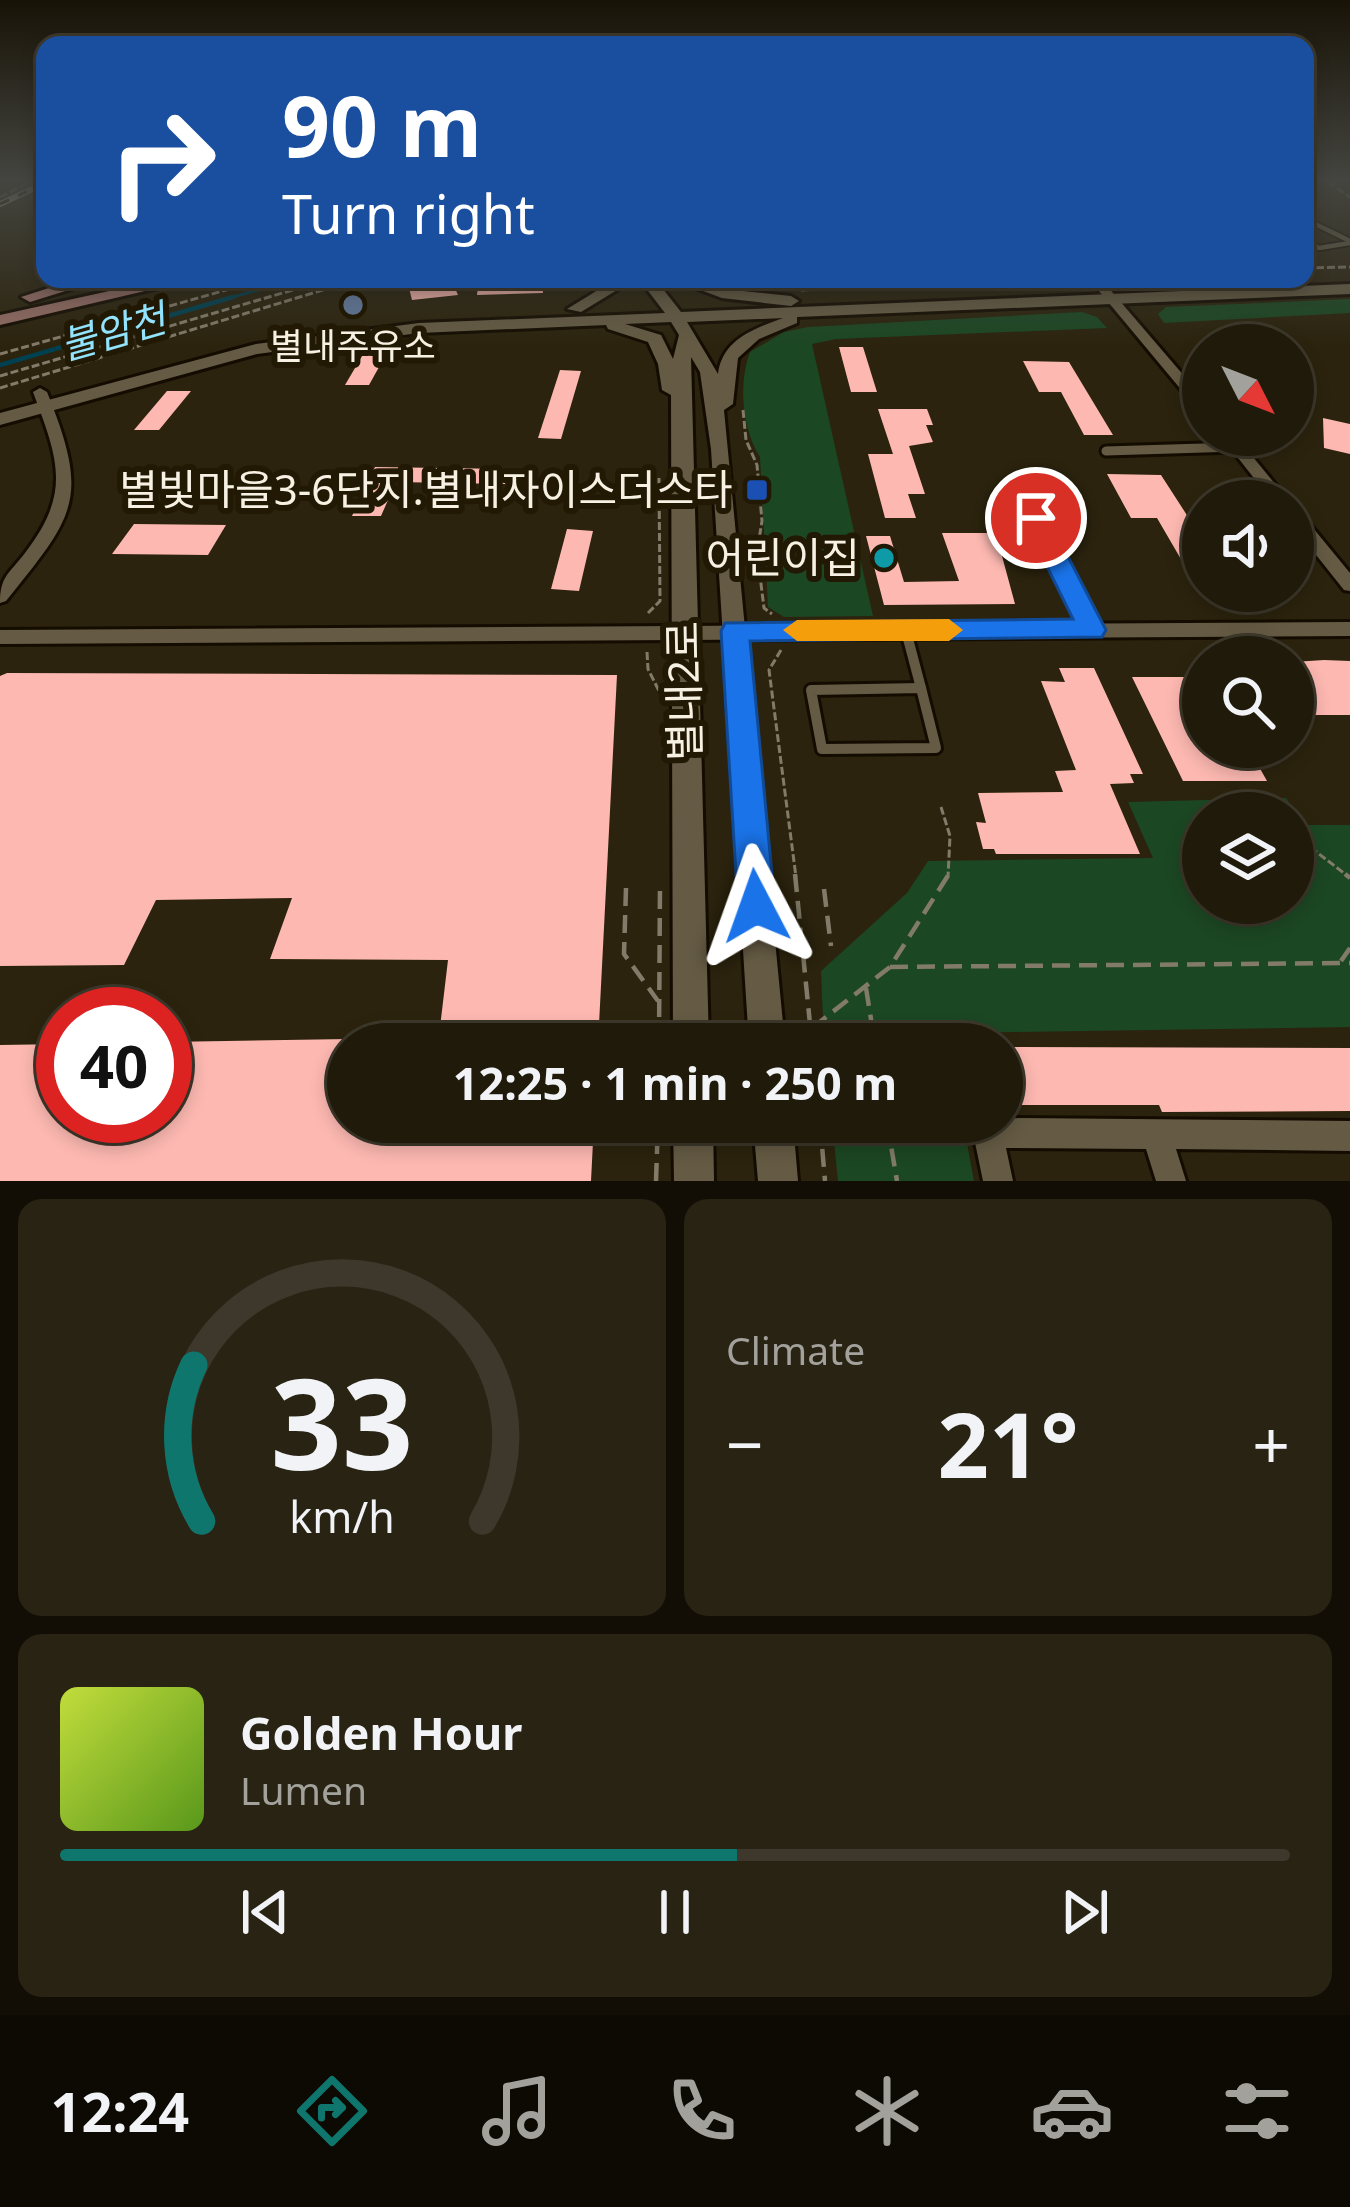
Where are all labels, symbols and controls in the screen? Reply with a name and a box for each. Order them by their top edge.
text: 90 m [282,67,482,182]
icon: right [84,84,240,240]
text: Turn right [282,176,535,250]
water label: 불암천 [54,289,176,371]
marker: 별내주유소 [340,292,366,318]
place label: 별내주유소 [270,321,436,370]
north arrow [1182,324,1314,456]
map controls [1182,324,1314,924]
place label: 별빛마을3-6단지.별내자이스더스타 [119,460,733,517]
pin [985,467,1087,569]
marker: 별빛마을3-6단지.별내자이스더스타 [744,477,770,503]
button: sound [1182,480,1314,612]
icon: arrive [1003,485,1069,551]
place label: 어린이집 [705,528,860,585]
marker: 어린이집 [871,545,897,571]
street label: 별내2로 [653,621,712,761]
button: search [1182,636,1314,768]
button: layers [1182,792,1314,924]
position arrow [693,843,819,969]
speed limit sign: 40 [36,987,192,1143]
text: 12:25 · 1 min · 250 m [453,1052,897,1113]
text: Climate [726,1323,865,1376]
text: 33 [271,1337,413,1507]
text: 21° [937,1382,1079,1504]
text: − [726,1398,764,1488]
text: + [1252,1398,1290,1488]
text: km/h [289,1486,395,1545]
text: Golden Hour [240,1702,522,1763]
text: Lumen [240,1763,367,1816]
icon: previous [232,1879,298,1945]
icon: pause [642,1879,708,1945]
icon: next [1052,1879,1118,1945]
icon: directions [290,2069,374,2153]
icon: music [475,2069,559,2153]
icon: phone [660,2069,744,2153]
icon: climate [845,2069,929,2153]
icon: car [1030,2069,1114,2153]
icon: filters [1215,2069,1299,2153]
text: 12:24 [51,2074,189,2148]

